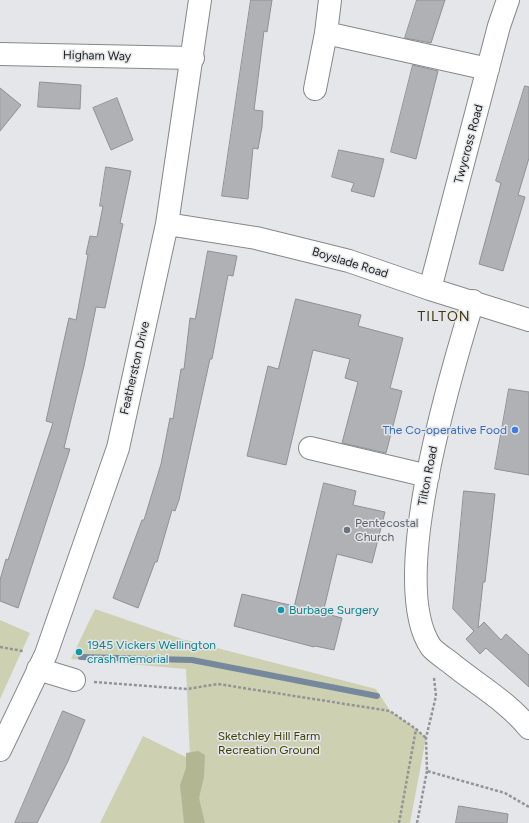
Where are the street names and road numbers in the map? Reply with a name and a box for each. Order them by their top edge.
street label: Higham Way [63,48,131,64]
street label: Twycross Road [452,103,486,185]
street label: Boyslade Road [310,245,390,281]
street label: Featherston Drive [117,320,153,416]
street label: Tilton Road [415,445,441,507]

